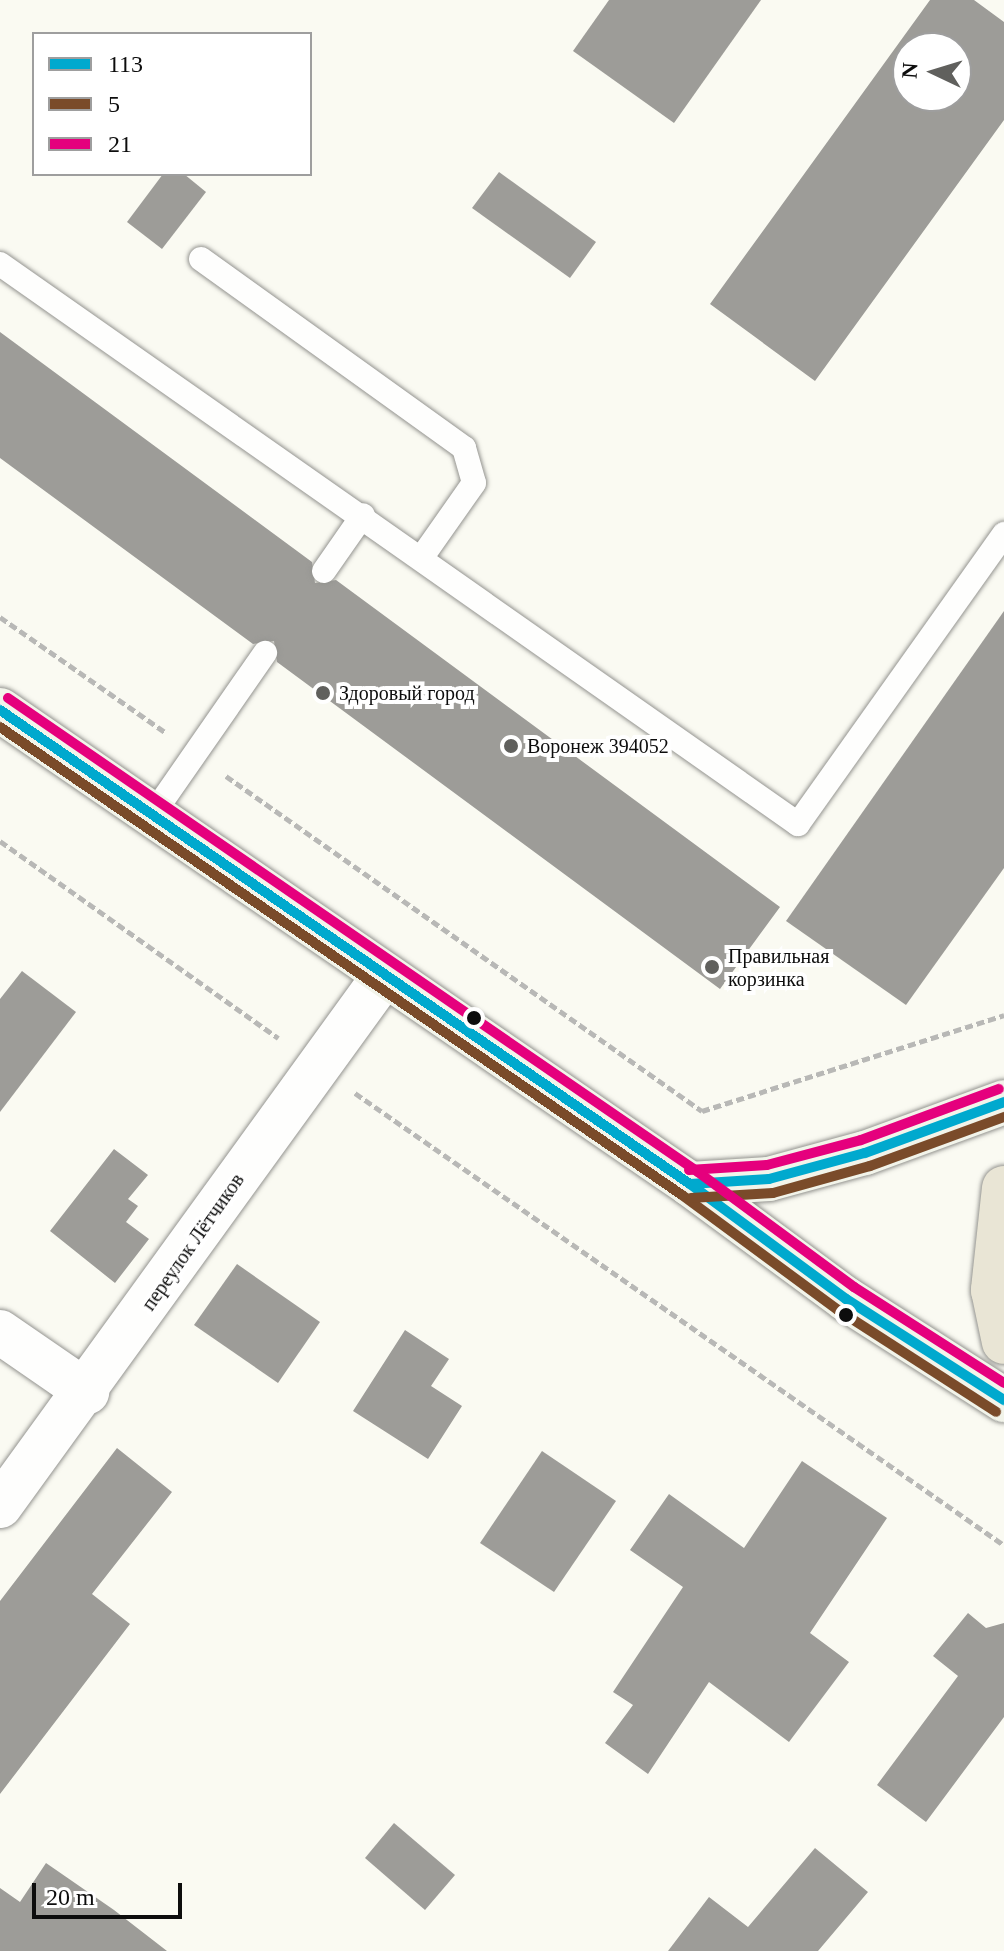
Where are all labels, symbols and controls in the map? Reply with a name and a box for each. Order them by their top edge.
legend [32,32,312,176]
north arrow [892,32,972,112]
text: 113 [108,51,143,77]
text: N [897,62,923,79]
text: 5 [108,91,120,117]
text: 21 [108,131,132,157]
place label: Здоровый город [339,681,475,705]
marker: Здоровый город [314,684,332,702]
place label: Воронеж 394052 [527,734,669,758]
marker: Воронеж 394052 [502,737,520,755]
place label: Правильная корзинка [728,944,829,991]
marker: Правильная корзинка [703,958,721,976]
unlabelled marker [466,1010,482,1026]
street label: переулок Лётчиков [137,1169,249,1315]
unlabelled marker [838,1307,854,1323]
scale bar [36,1867,186,1917]
text: 20 m [46,1884,95,1910]

